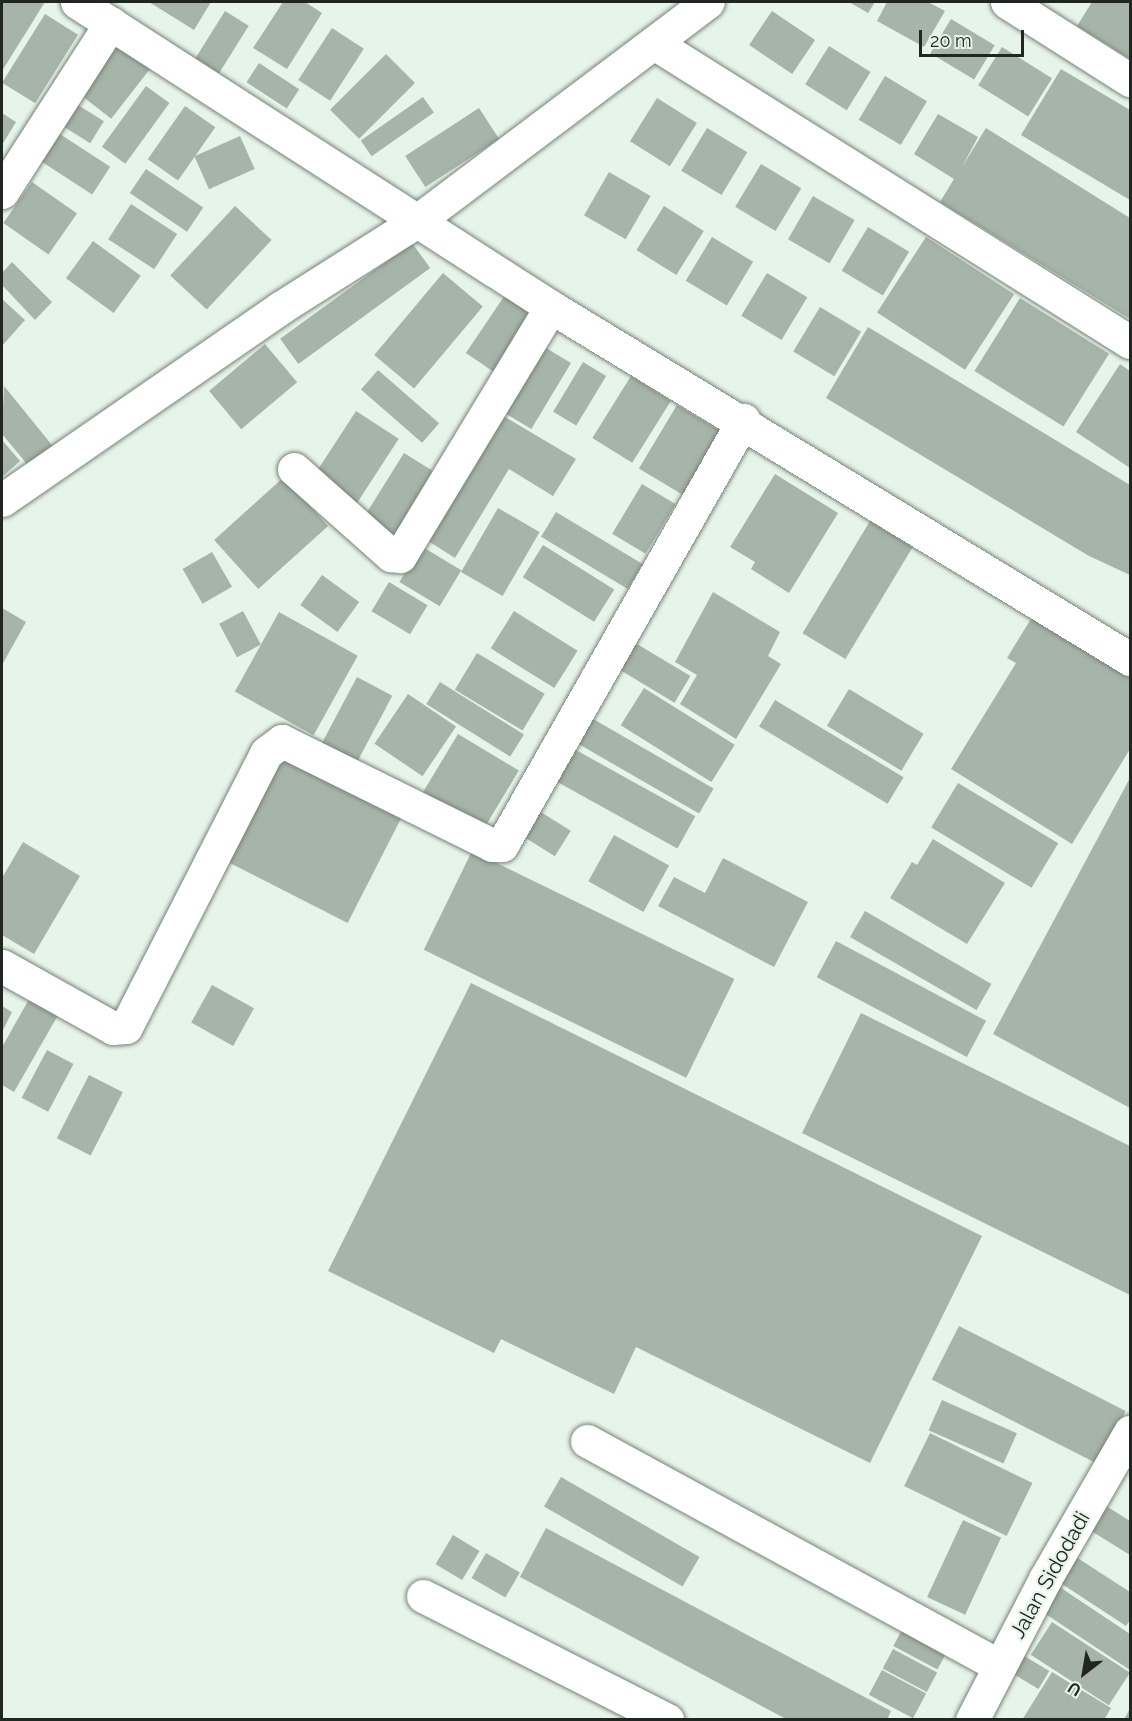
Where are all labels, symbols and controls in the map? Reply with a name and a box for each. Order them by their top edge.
scale bar [922,18,1027,56]
text: 20 m [930,30,972,51]
street label: Jalan Sidodadi [1005,1507,1095,1643]
north arrow [1054,1643,1114,1703]
text: U [1064,1678,1085,1700]

